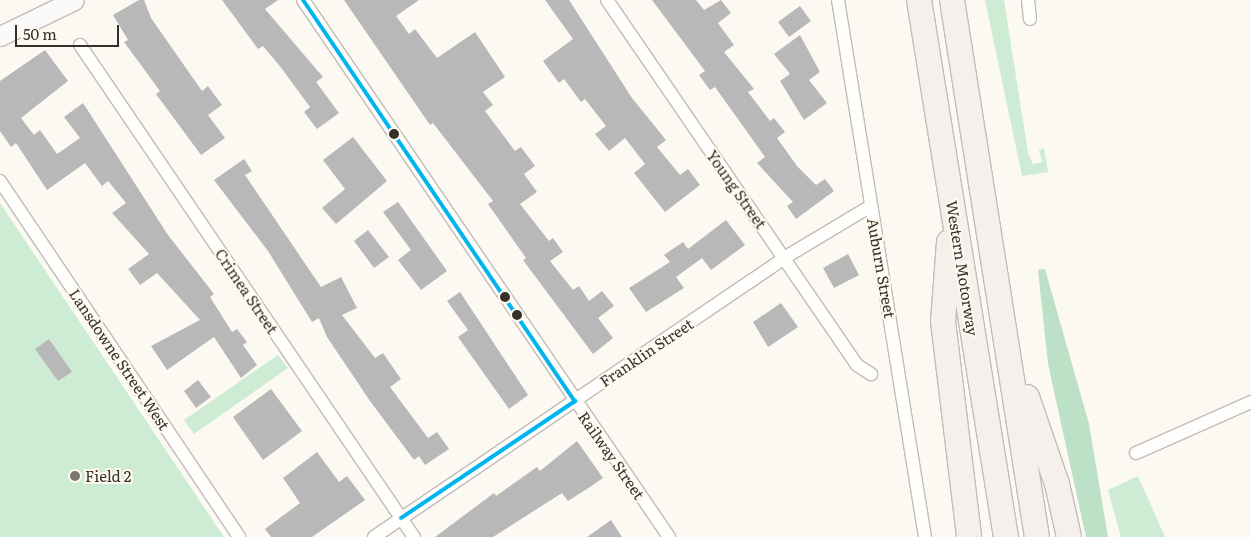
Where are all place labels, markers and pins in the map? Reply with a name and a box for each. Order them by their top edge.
unlabelled marker [389,129,399,139]
unlabelled marker [500,292,510,302]
unlabelled marker [512,310,522,320]
place label: Field 2 [85,467,131,485]
marker: Field 2 [69,470,81,482]

